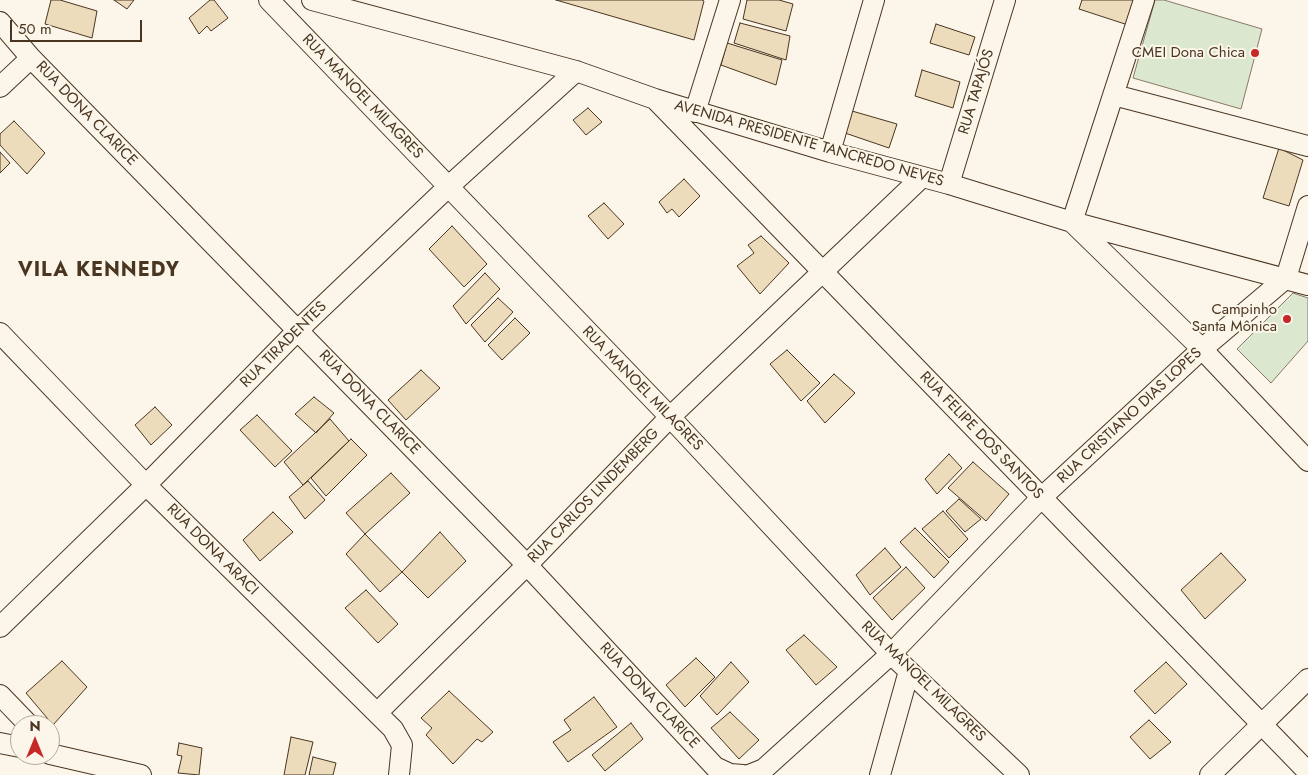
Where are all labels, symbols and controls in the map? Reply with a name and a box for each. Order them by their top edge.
scale bar [12,10,145,42]
text: 50 m [18,18,52,40]
street label: RUA MANOEL MILAGRES [298,31,426,163]
place label: CMEI Dona Chica [1132,44,1245,62]
street label: RUA TAPAJÓS [955,47,999,137]
marker: CMEI Dona Chica [1249,47,1261,59]
street label: RUA DONA CLARICE [32,58,140,170]
street label: AVENIDA PRESIDENTE TANCREDO NEVES [672,97,946,191]
district label: VILA KENNEDY [16,259,182,283]
street label: RUA TIRADENTES [237,298,331,392]
place label: Campinho Santa Mônica [1192,301,1277,336]
marker: Campinho Santa Mônica [1281,313,1293,325]
street label: RUA MANOEL MILAGRES [578,323,706,455]
street label: RUA CRISTIANO DIAS LOPES [1054,344,1206,488]
street label: RUA DONA CLARICE [315,347,423,459]
street label: RUA FELIPE DOS SANTOS [915,369,1047,503]
street label: RUA CARLOS LINDEMBERG [525,425,663,567]
street label: RUA DONA ARACI [163,501,261,599]
street label: RUA MANOEL MILAGRES [857,618,989,746]
street label: RUA DONA CLARICE [595,639,703,753]
north arrow [10,715,60,765]
text: N [29,716,41,736]

